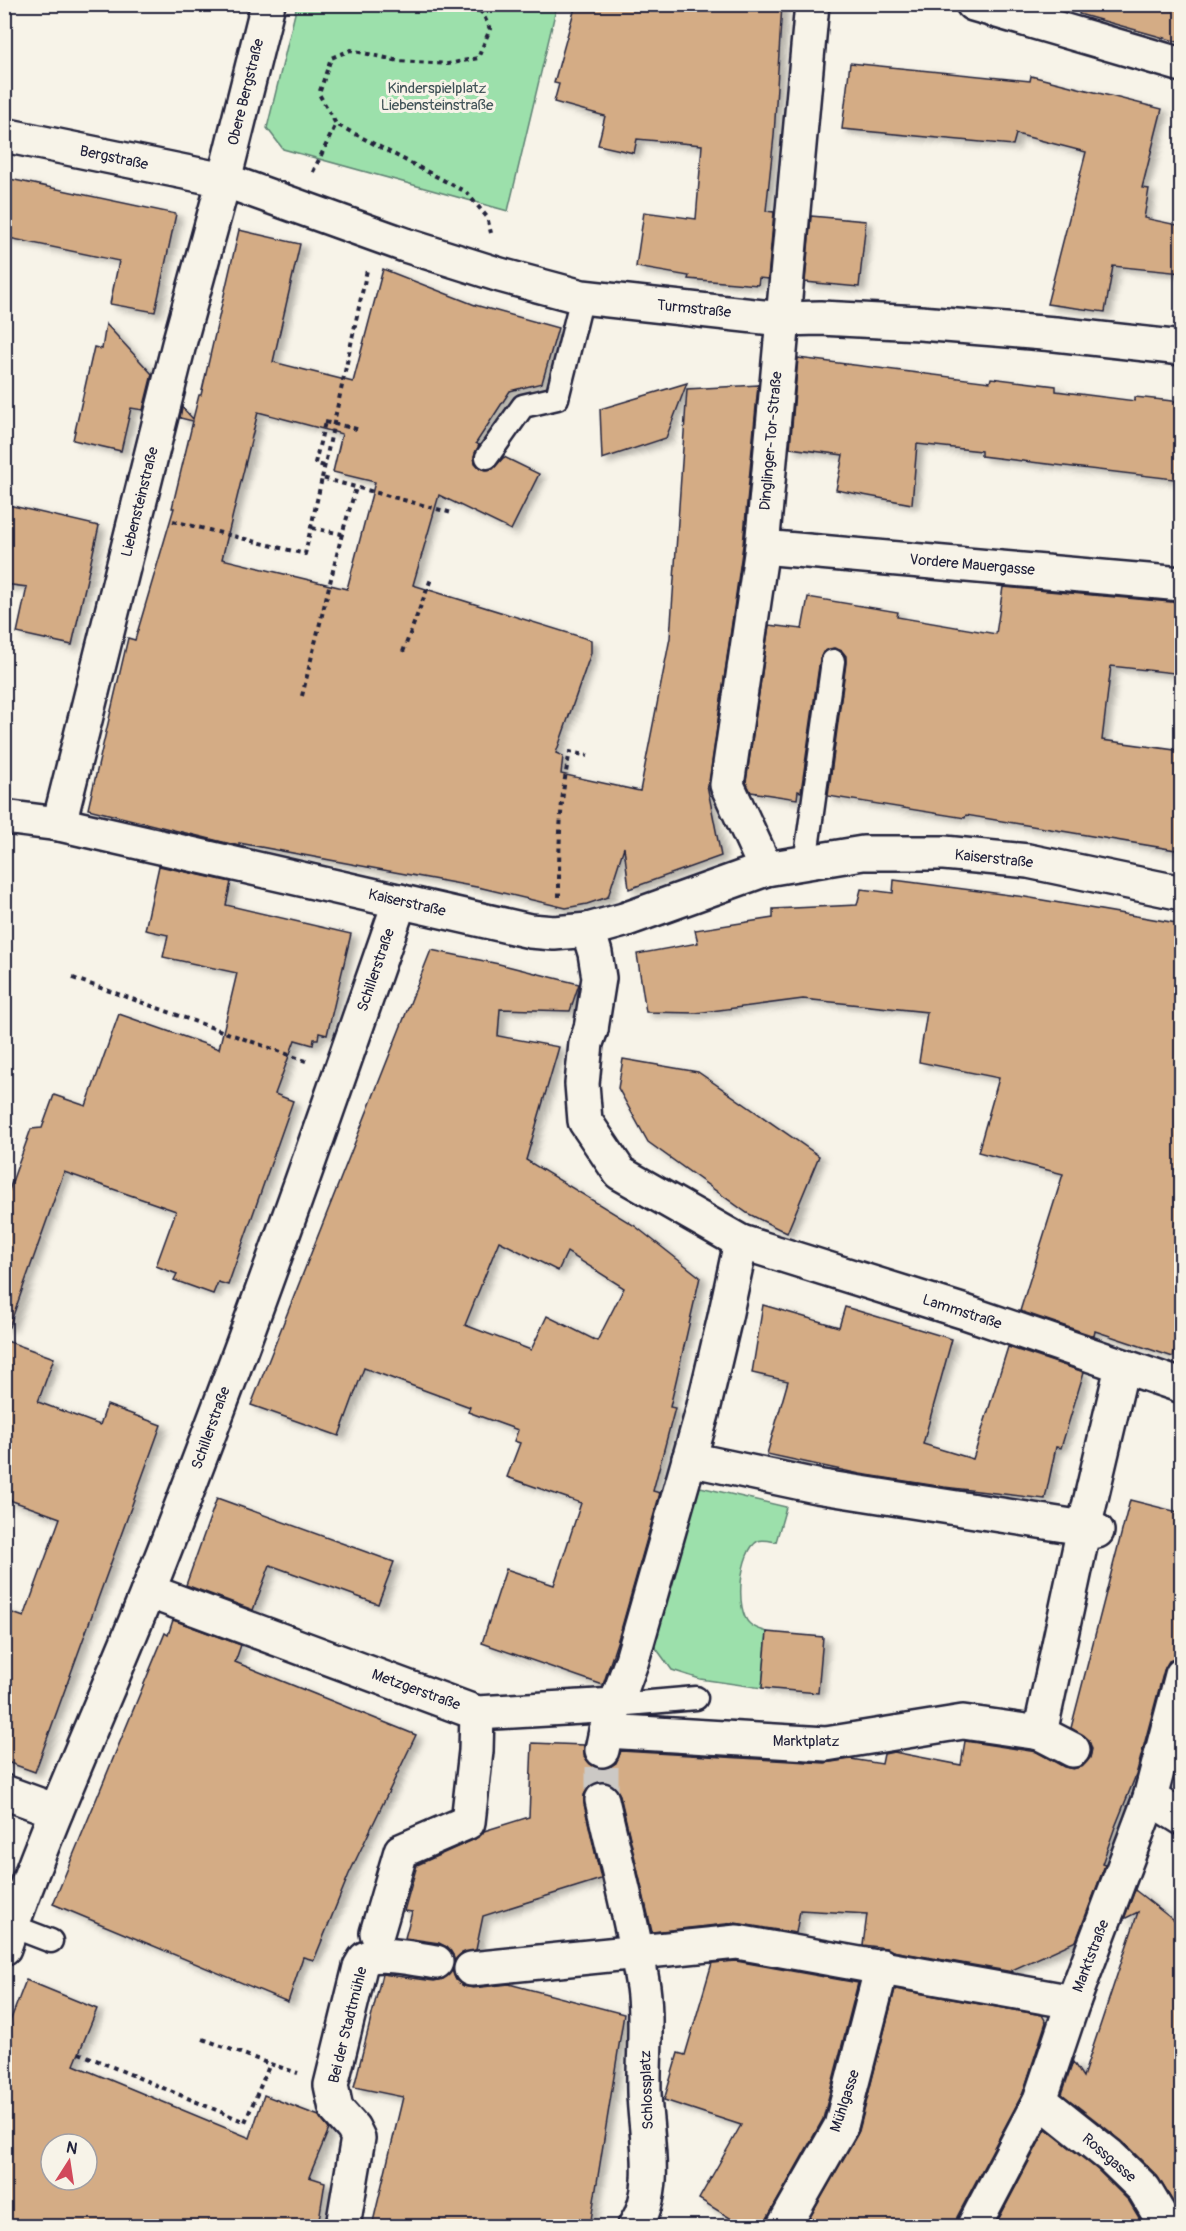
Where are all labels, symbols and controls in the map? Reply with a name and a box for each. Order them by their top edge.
street label: Obere Bergstraße [224,36,269,147]
park label: Kinderspielplatz Liebensteinstraße [381,79,494,115]
street label: Bergstraße [78,141,151,175]
street label: Turmstraße [656,296,733,322]
street label: Dinglinger-Tor-Straße [755,370,787,511]
street label: Liebensteinstraße [117,444,163,559]
street label: Vordere Mauergasse [909,550,1036,580]
street label: Kaiserstraße [954,845,1035,873]
street label: Kaiserstraße [366,885,448,921]
street label: Schillerstraße [353,925,399,1014]
street label: Lammstraße [920,1290,1005,1334]
street label: Schillerstraße [187,1383,235,1472]
street label: Metzgerstraße [369,1665,464,1715]
street label: Marktplatz [773,1732,839,1751]
street label: Marktstraße [1068,1917,1114,1995]
street label: Bei der Stadtmühle [324,1964,372,2085]
street label: Schlossplatz [636,2050,658,2130]
street label: Mühlgasse [826,2067,864,2135]
street label: Rossgasse [1078,2129,1140,2187]
north arrow [39,2132,99,2192]
text: N [65,2137,79,2159]

